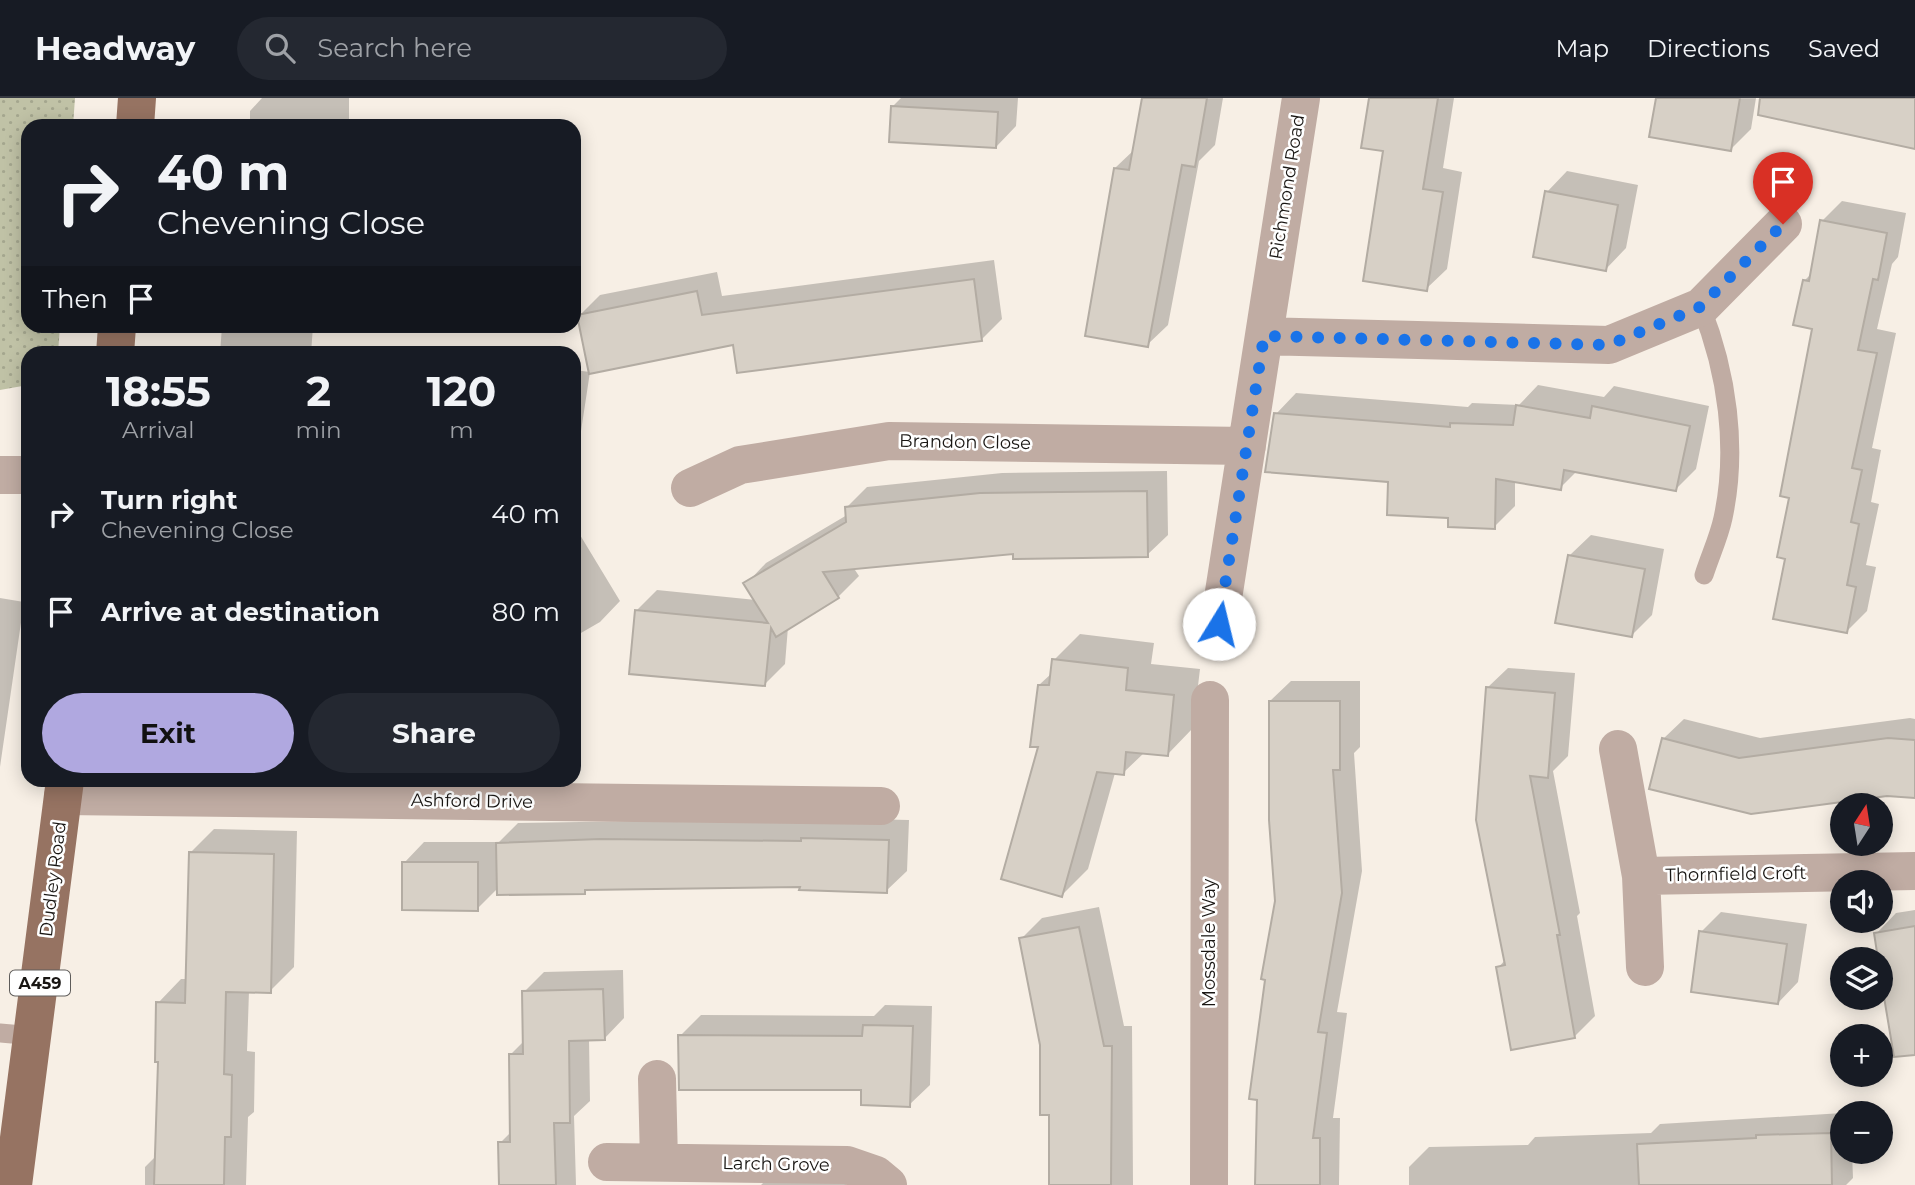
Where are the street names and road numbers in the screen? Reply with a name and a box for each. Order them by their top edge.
street label: Richmond Road [1265,113,1309,261]
street label: Brandon Close [899,430,1031,454]
street label: Ashford Drive [411,789,533,813]
street label: Dudley Road [35,820,71,938]
street label: Thornfield Croft [1665,862,1807,886]
street label: Mossdale Way [1198,879,1220,1007]
road number: A459 [10,970,70,996]
street label: Larch Grove [722,1152,830,1176]

